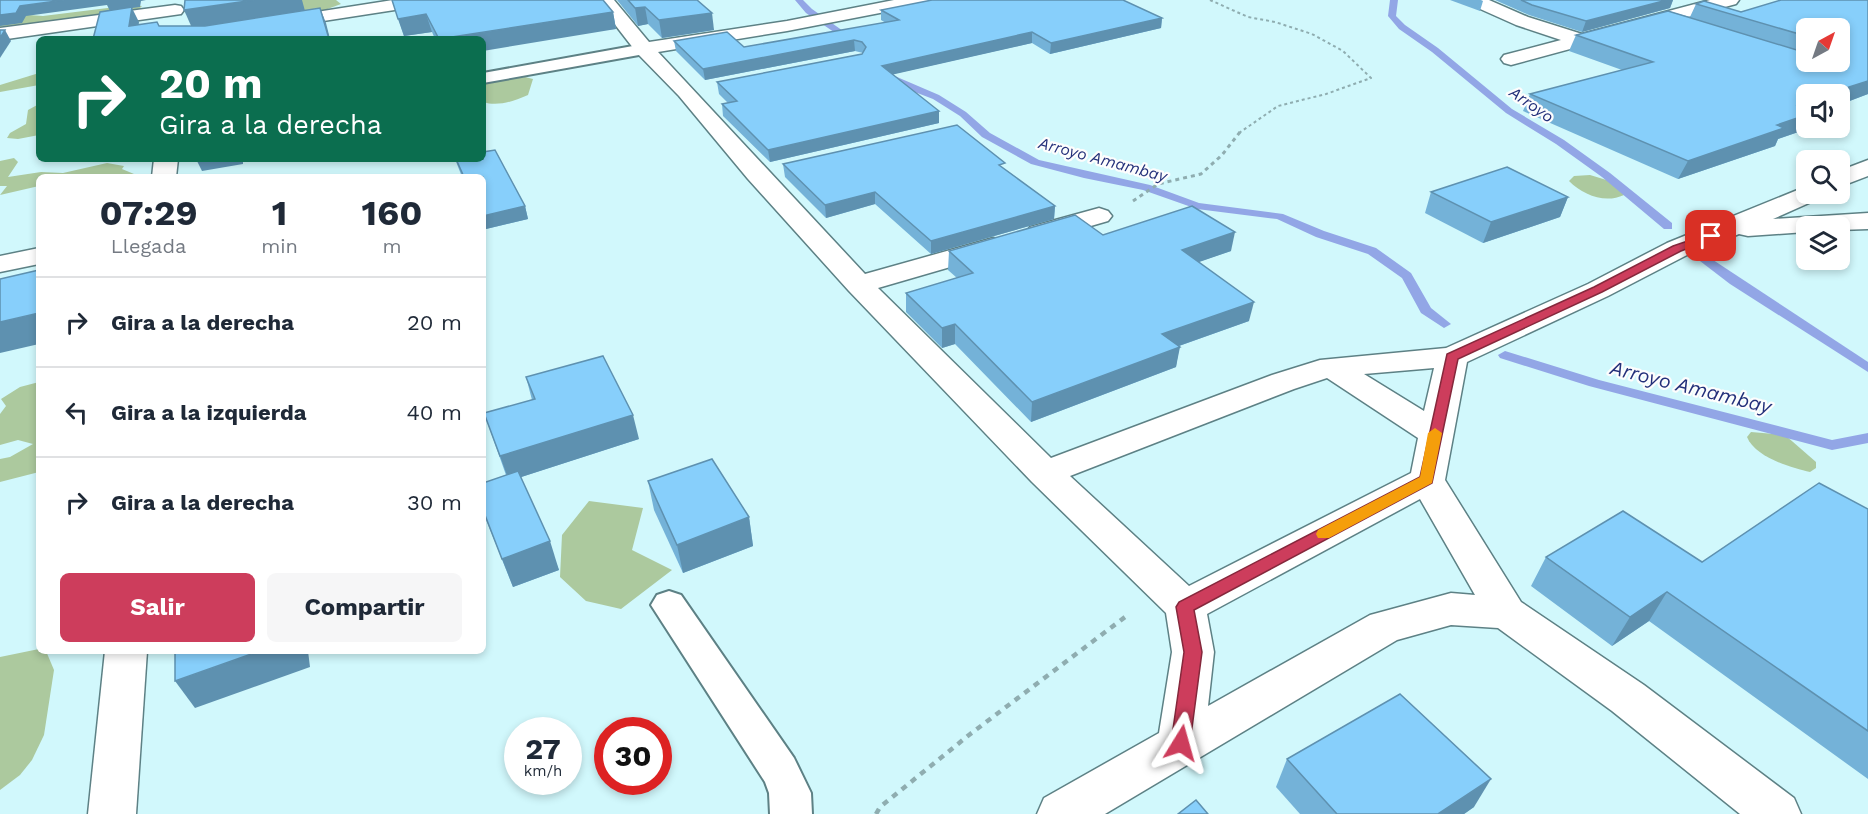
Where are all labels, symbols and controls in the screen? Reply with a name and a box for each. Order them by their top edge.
north arrow [1796,18,1850,72]
map controls [1796,18,1850,270]
text: 20 m [159,59,263,108]
icon: right [60,60,138,138]
water label: Arroyo [1505,82,1557,126]
button: sound [1796,84,1850,138]
text: Gira a la derecha [159,109,382,141]
water label: Arroyo Amambay [1036,133,1170,186]
button: search [1796,150,1850,204]
text: 07:29 [100,192,198,234]
text: 1 [272,192,287,234]
text: 160 [362,192,422,234]
pin [1685,210,1736,261]
button: layers [1796,216,1850,270]
icon: arrive [1694,219,1727,252]
text: Llegada [111,234,186,258]
text: min [261,234,298,258]
text: m [382,234,401,258]
icon: right [60,306,93,339]
text: Gira a la derecha [111,310,294,335]
text: 20 m [407,310,462,335]
water label: Arroyo Amambay [1607,355,1776,419]
icon: left [60,396,93,429]
text: Gira a la izquierda [111,400,307,425]
text: 40 m [406,400,462,425]
icon: right [60,486,93,519]
text: Gira a la derecha [111,490,294,515]
text: 30 m [407,490,462,515]
button: Salir [60,573,255,642]
button: Compartir [267,573,462,642]
position arrow [1149,711,1213,775]
speed limit sign: 30 [594,717,672,795]
text: 27 [525,731,561,766]
text: km/h [524,762,562,780]

